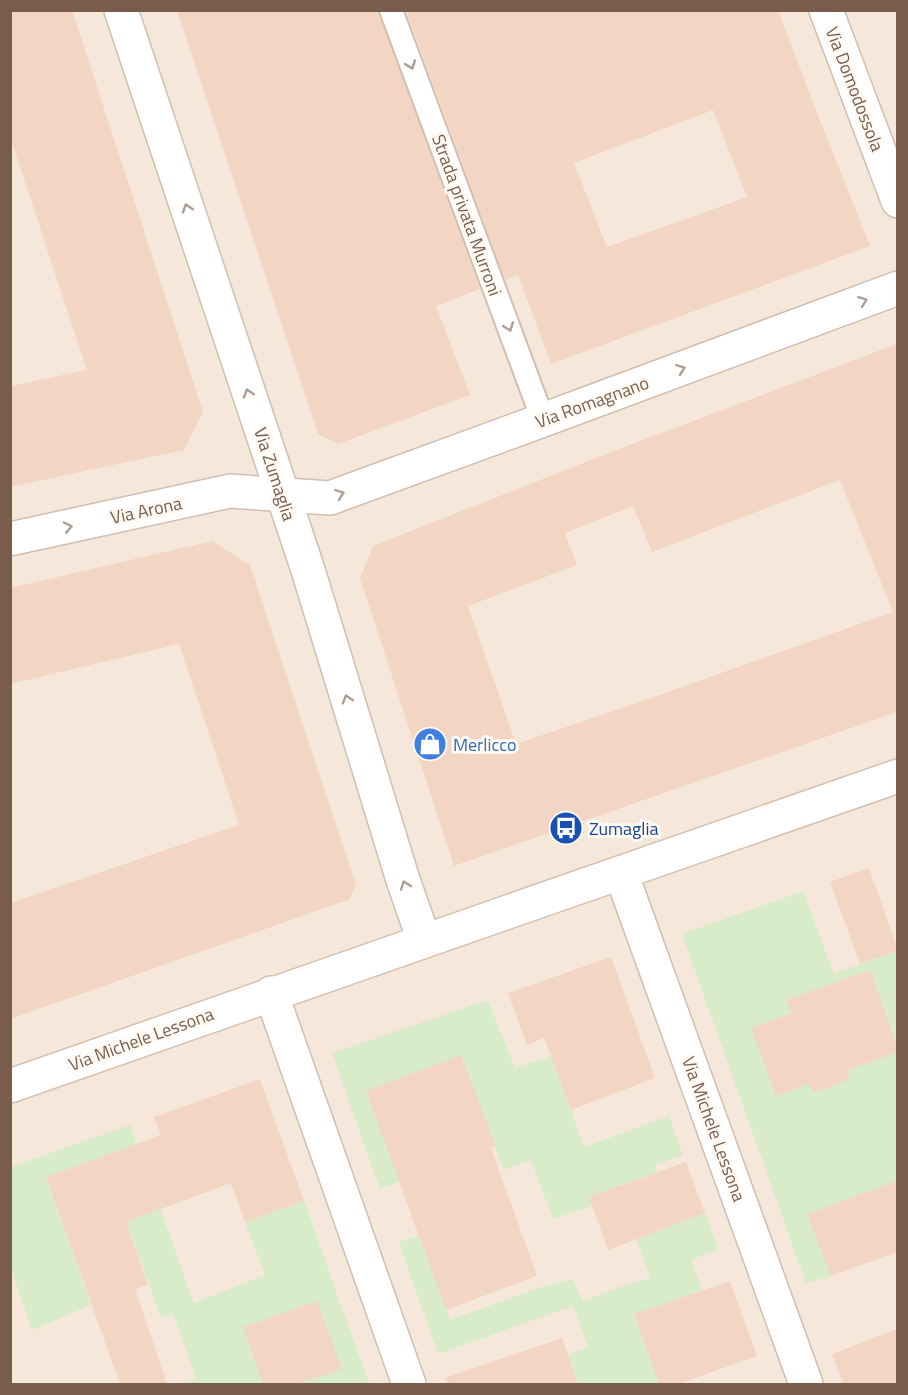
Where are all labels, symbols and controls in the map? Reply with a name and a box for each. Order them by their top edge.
street label: Via Domodossola [819,23,891,155]
one-way arrow [404,59,417,70]
street label: Strada privata Murroni [425,130,509,300]
one-way arrow [182,203,194,214]
one-way arrow [857,296,868,308]
one-way arrow [501,321,514,332]
one-way arrow [675,364,686,376]
street label: Via Romagnano [531,369,653,435]
one-way arrow [243,388,256,399]
street label: Via Zumaglia [247,424,303,524]
one-way arrow [334,488,345,501]
street label: Via Arona [108,489,184,531]
one-way arrow [62,521,72,534]
one-way arrow [342,694,354,705]
shop icon: Merlicco [412,726,448,762]
place label: Merlicco [453,731,516,758]
bus stop icon: Zumaglia [548,810,584,846]
place label: Zumaglia [589,815,658,842]
one-way arrow [400,880,412,891]
street label: Via Michele Lessona [65,1000,217,1078]
street label: Via Michele Lessona [675,1053,753,1205]

